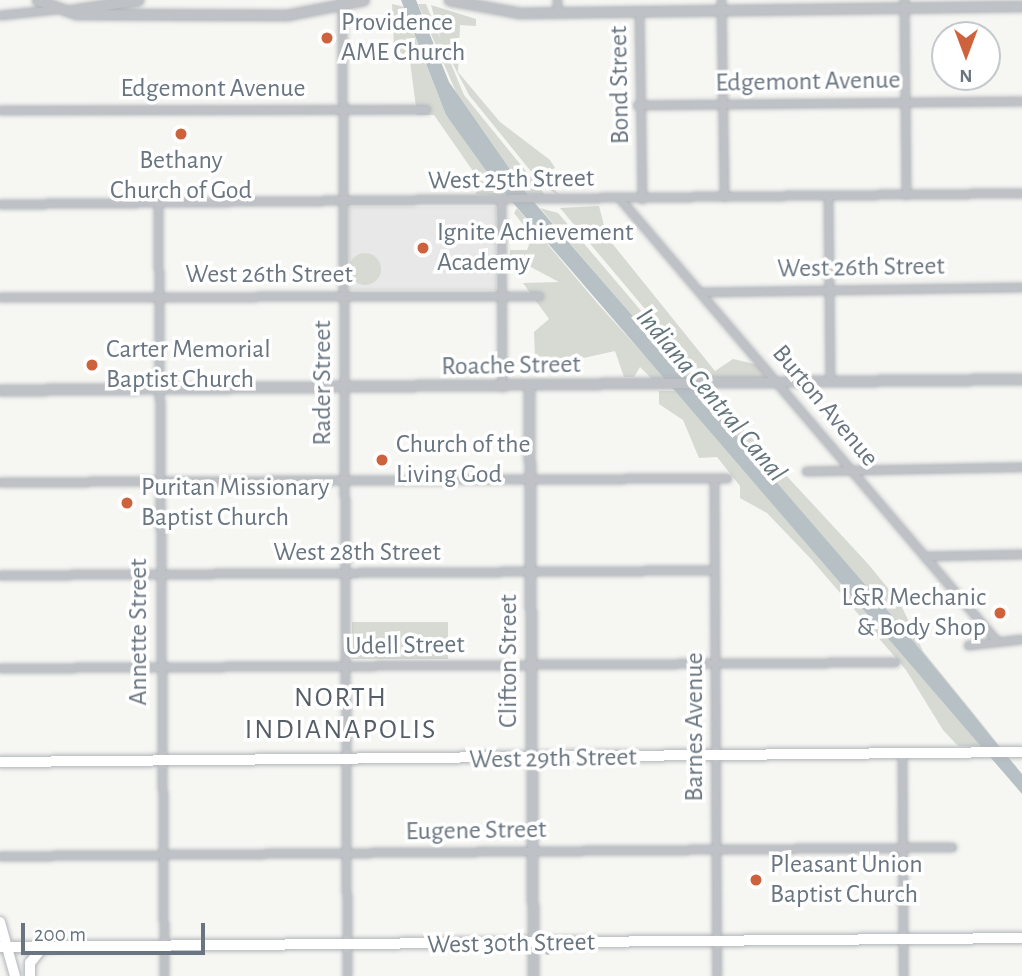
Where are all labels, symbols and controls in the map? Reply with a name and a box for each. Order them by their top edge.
place label: Providence AME Church [341,7,465,68]
north arrow [931,21,1001,91]
street label: Bond Street [603,25,637,145]
marker: Providence AME Church [319,30,335,46]
street label: Edgemont Avenue [715,65,901,99]
text: N [959,66,973,85]
street label: Edgemont Avenue [120,73,306,105]
marker: Bethany Church of God [173,126,189,142]
place label: Bethany Church of God [110,145,252,206]
street label: West 25th Street [428,163,594,197]
place label: Ignite Achievement Academy [437,217,633,278]
marker: Ignite Achievement Academy [415,240,431,256]
street label: West 26th Street [777,251,945,285]
street label: West 26th Street [185,259,353,291]
water label: Indiana Central Canal [628,301,794,489]
street label: Rader Street [307,320,339,446]
place label: Carter Memorial Baptist Church [106,334,271,396]
street label: Burton Avenue [765,339,885,473]
street label: Roache Street [441,349,581,383]
marker: Carter Memorial Baptist Church [84,357,100,373]
place label: Church of the Living God [396,429,530,490]
marker: Church of the Living God [374,452,390,468]
place label: Puritan Missionary Baptist Church [141,472,329,534]
marker: Puritan Missionary Baptist Church [119,495,135,511]
street label: West 28th Street [273,537,441,569]
street label: Annette Street [123,558,155,706]
place label: L&R Mechanic & Body Shop [841,582,986,644]
street label: Clifton Street [493,594,525,728]
marker: L&R Mechanic & Body Shop [992,605,1008,621]
street label: Udell Street [345,629,465,663]
street label: Barnes Avenue [679,652,711,802]
district label: NORTH INDIANAPOLIS [246,681,436,747]
street label: West 29th Street [469,742,637,776]
street label: Eugene Street [405,814,547,848]
place label: Pleasant Union Baptist Church [770,849,923,910]
marker: Pleasant Union Baptist Church [748,872,764,888]
scale bar [24,909,208,953]
text: 200 m [34,924,86,945]
street label: West 30th Street [427,927,595,961]

